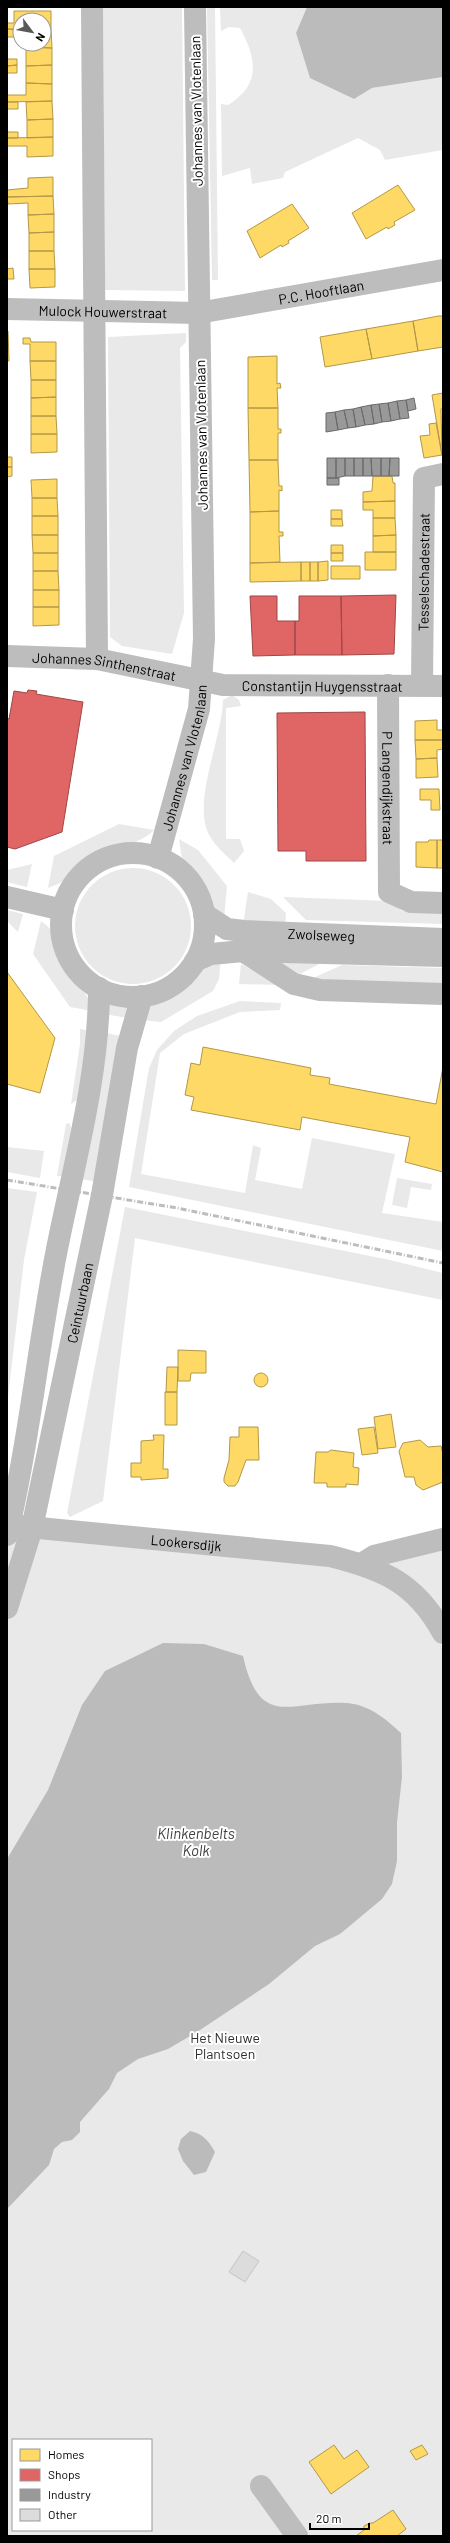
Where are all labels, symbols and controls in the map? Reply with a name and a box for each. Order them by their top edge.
north arrow [12,12,52,52]
text: N [33,31,48,44]
street label: Johannes van Vlotenlaan [186,36,206,186]
street label: P.C. Hooftlaan [277,276,365,307]
street label: Mulock Houwerstraat [39,301,167,321]
street label: Johannes van Vlotenlaan [191,360,211,510]
street label: Tesselschadestraat [414,513,432,631]
street label: Johannes Sinthenstraat [32,648,178,684]
street label: Constantijn Huygensstraat [242,677,403,694]
street label: Johannes van Vlotenlaan [157,684,209,832]
street label: P Langendijkstraat [380,731,397,845]
street label: Zwolseweg [287,924,355,944]
street label: Ceintuurbaan [63,1261,96,1345]
street label: Lookersdijk [150,1530,222,1554]
water label: Klinkenbelts Kolk [157,1824,235,1859]
park label: Het Nieuwe Plantsoen [190,2029,260,2062]
legend [12,2439,152,2531]
text: Homes [48,2447,85,2461]
text: Shops [48,2467,81,2481]
text: Industry [48,2487,91,2501]
scale bar [310,2505,369,2531]
text: Other [48,2507,78,2521]
text: 20 m [316,2511,342,2525]

